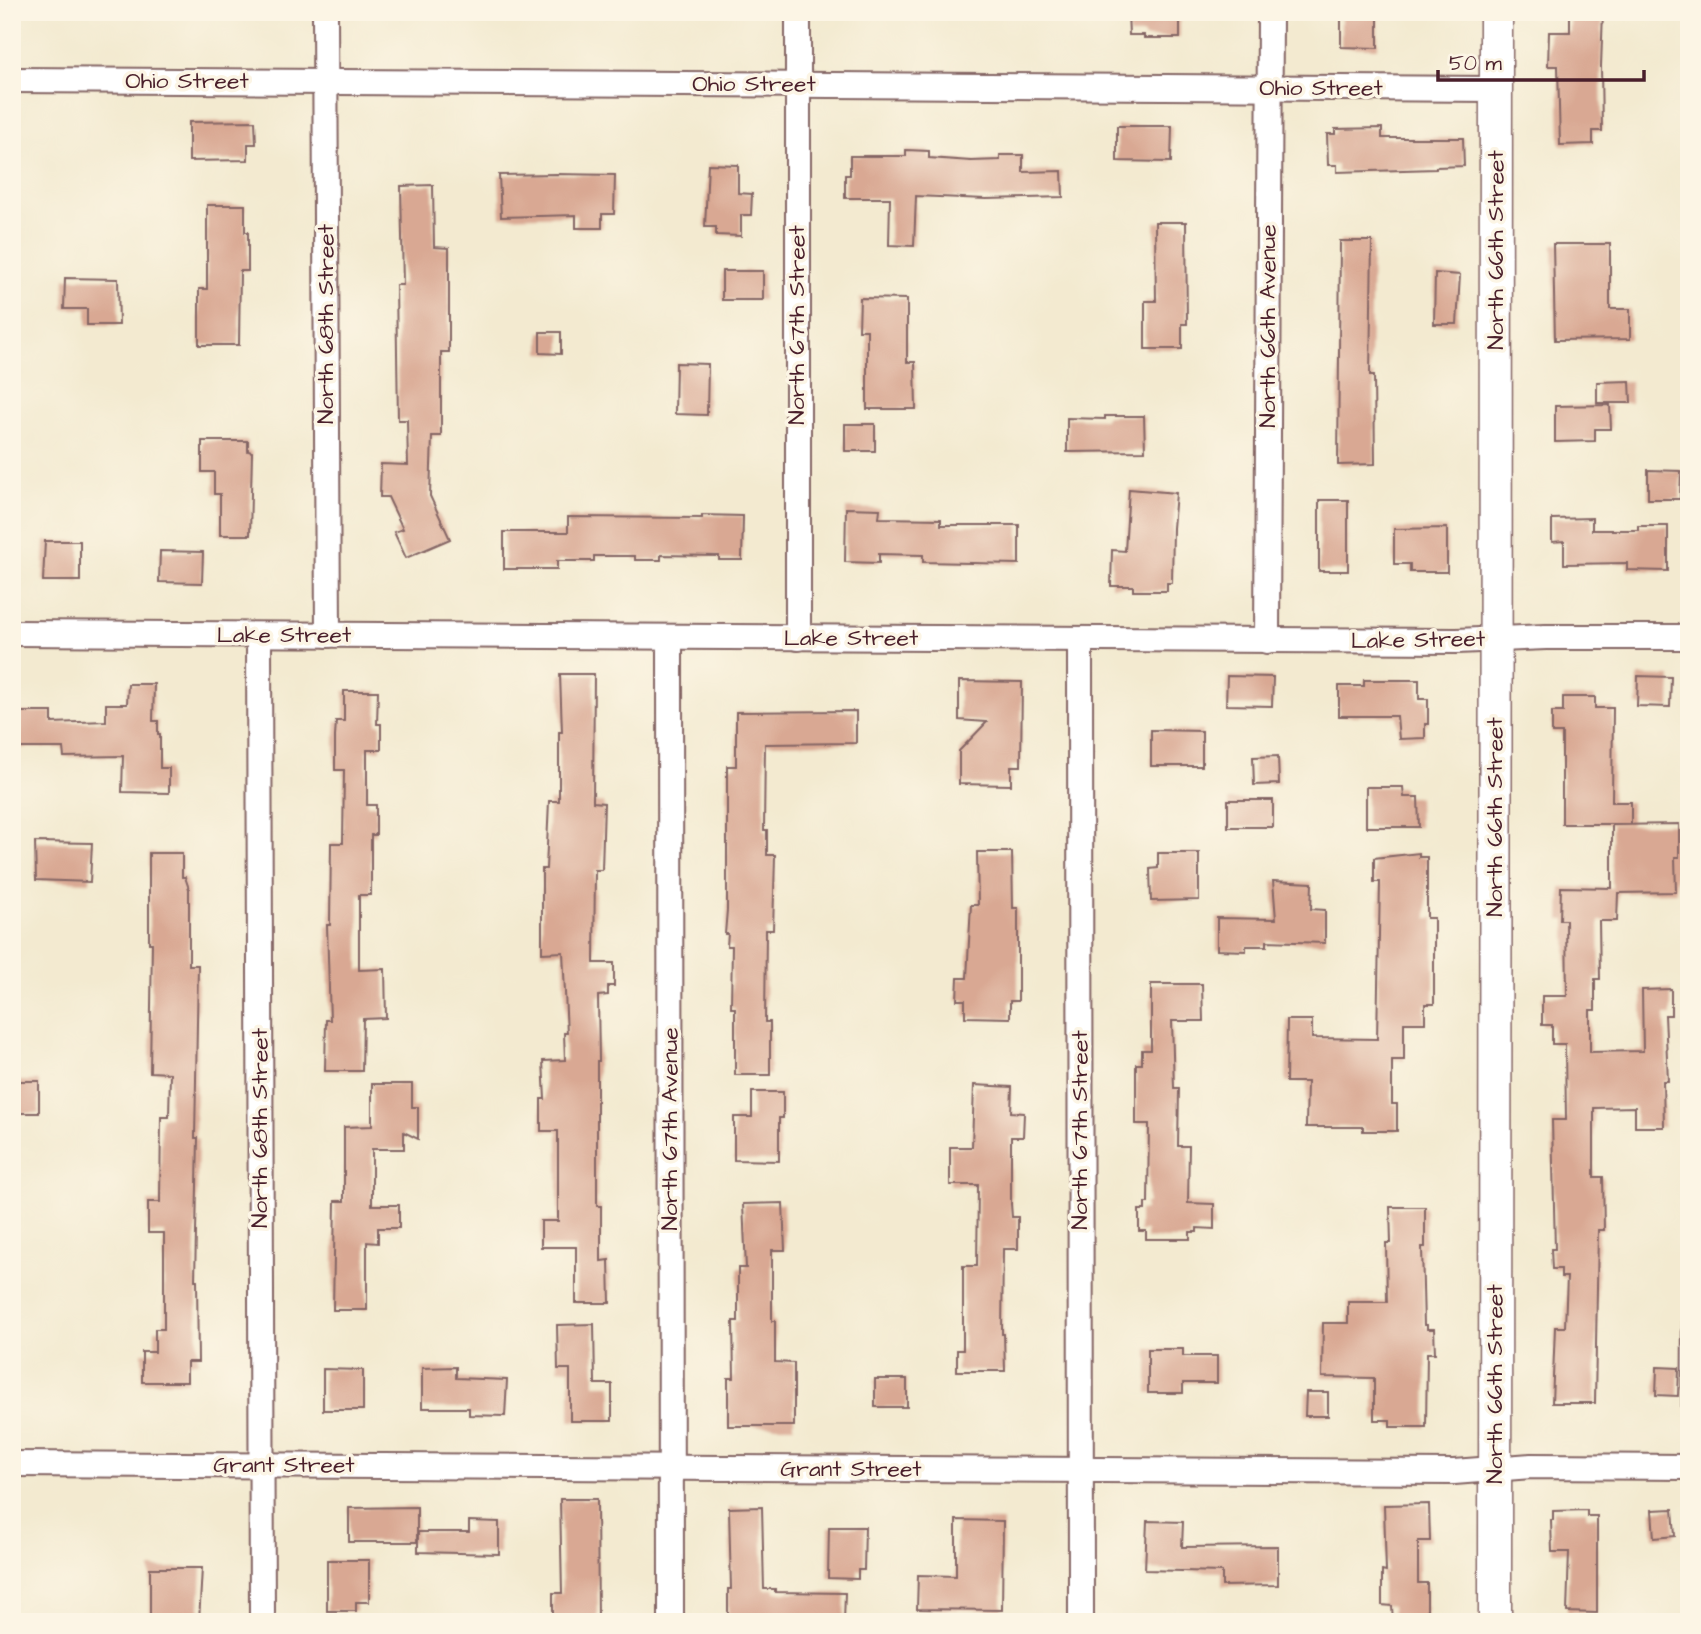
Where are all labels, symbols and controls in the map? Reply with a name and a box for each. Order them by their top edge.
scale bar [1438,38,1645,82]
text: 50 m [1449,49,1503,78]
street label: Ohio Street [125,65,249,97]
street label: Ohio Street [692,68,816,100]
street label: Ohio Street [1259,72,1383,104]
street label: North 66th Street [1480,149,1512,350]
street label: North 68th Street [310,223,342,424]
street label: North 66th Avenue [1252,224,1284,428]
street label: North 67th Street [781,225,813,425]
street label: Lake Street [217,619,352,651]
street label: Lake Street [784,622,919,654]
street label: Lake Street [1351,623,1486,657]
street label: North 66th Street [1479,716,1511,917]
street label: North 68th Street [244,1027,276,1228]
street label: North 67th Avenue [654,1027,686,1231]
street label: North 67th Street [1064,1030,1096,1230]
street label: North 66th Street [1479,1283,1511,1484]
street label: Grant Street [213,1449,355,1481]
street label: Grant Street [780,1453,922,1485]

